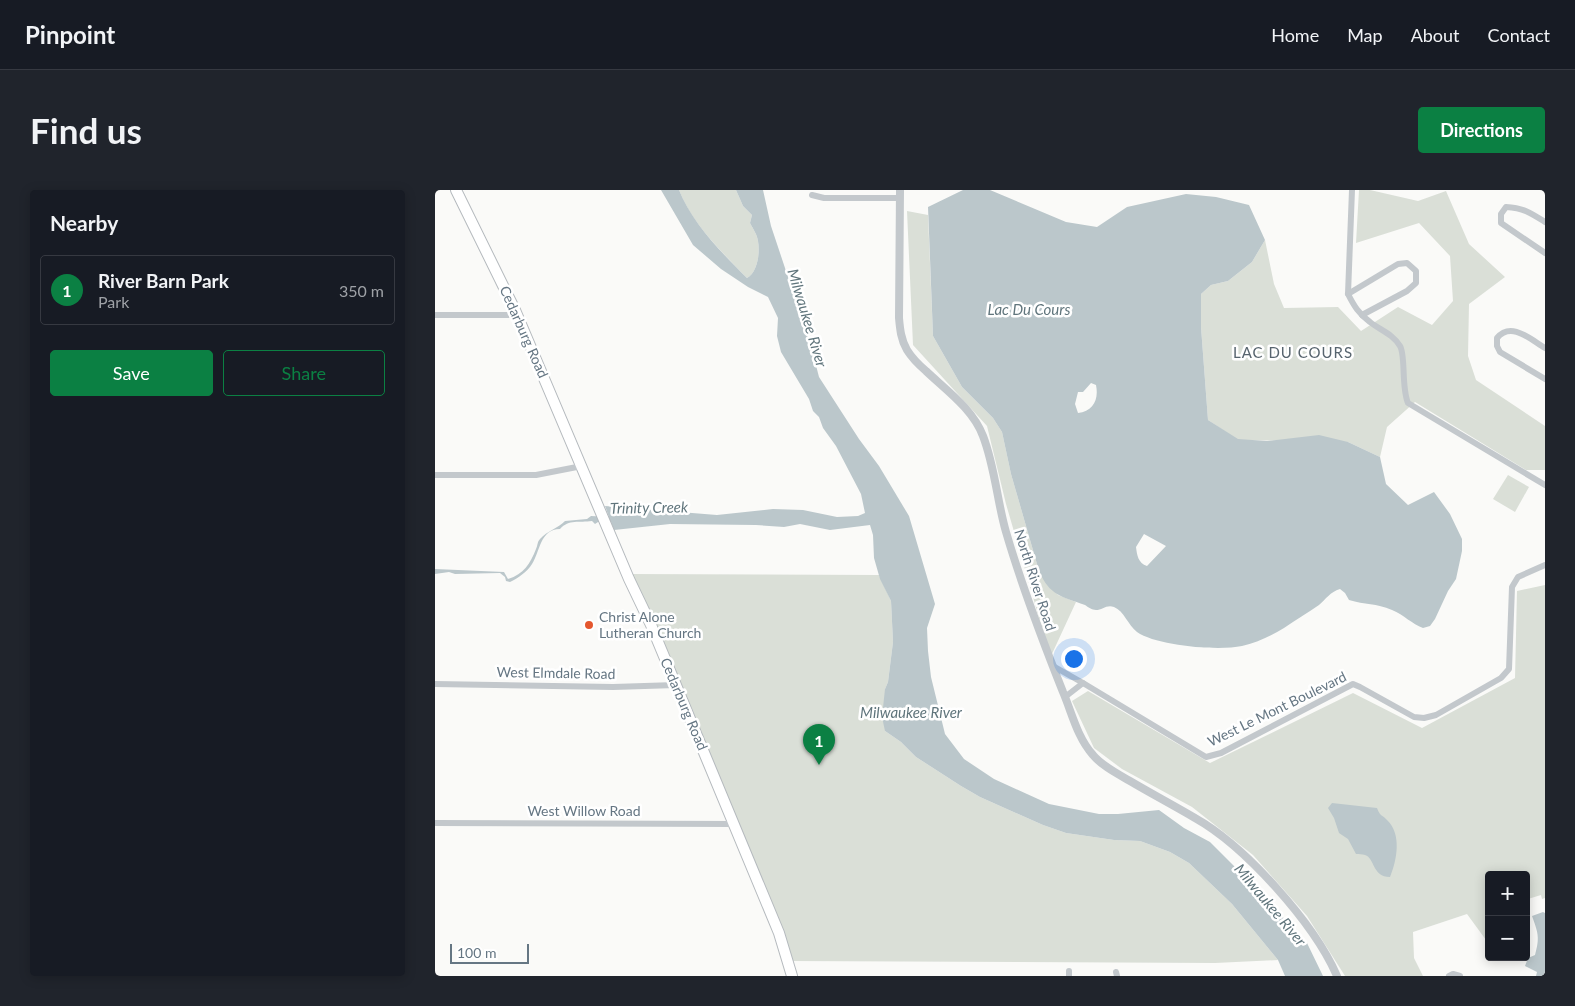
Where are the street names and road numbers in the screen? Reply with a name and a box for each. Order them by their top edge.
street label: Cedarburg Road [497,283,552,380]
street label: North River Road [1011,527,1060,633]
street label: Cedarburg Road [657,655,712,753]
street label: West Elmdale Road [497,663,616,682]
street label: West Le Mont Boulevard [1205,668,1349,750]
street label: West Willow Road [527,802,641,819]

